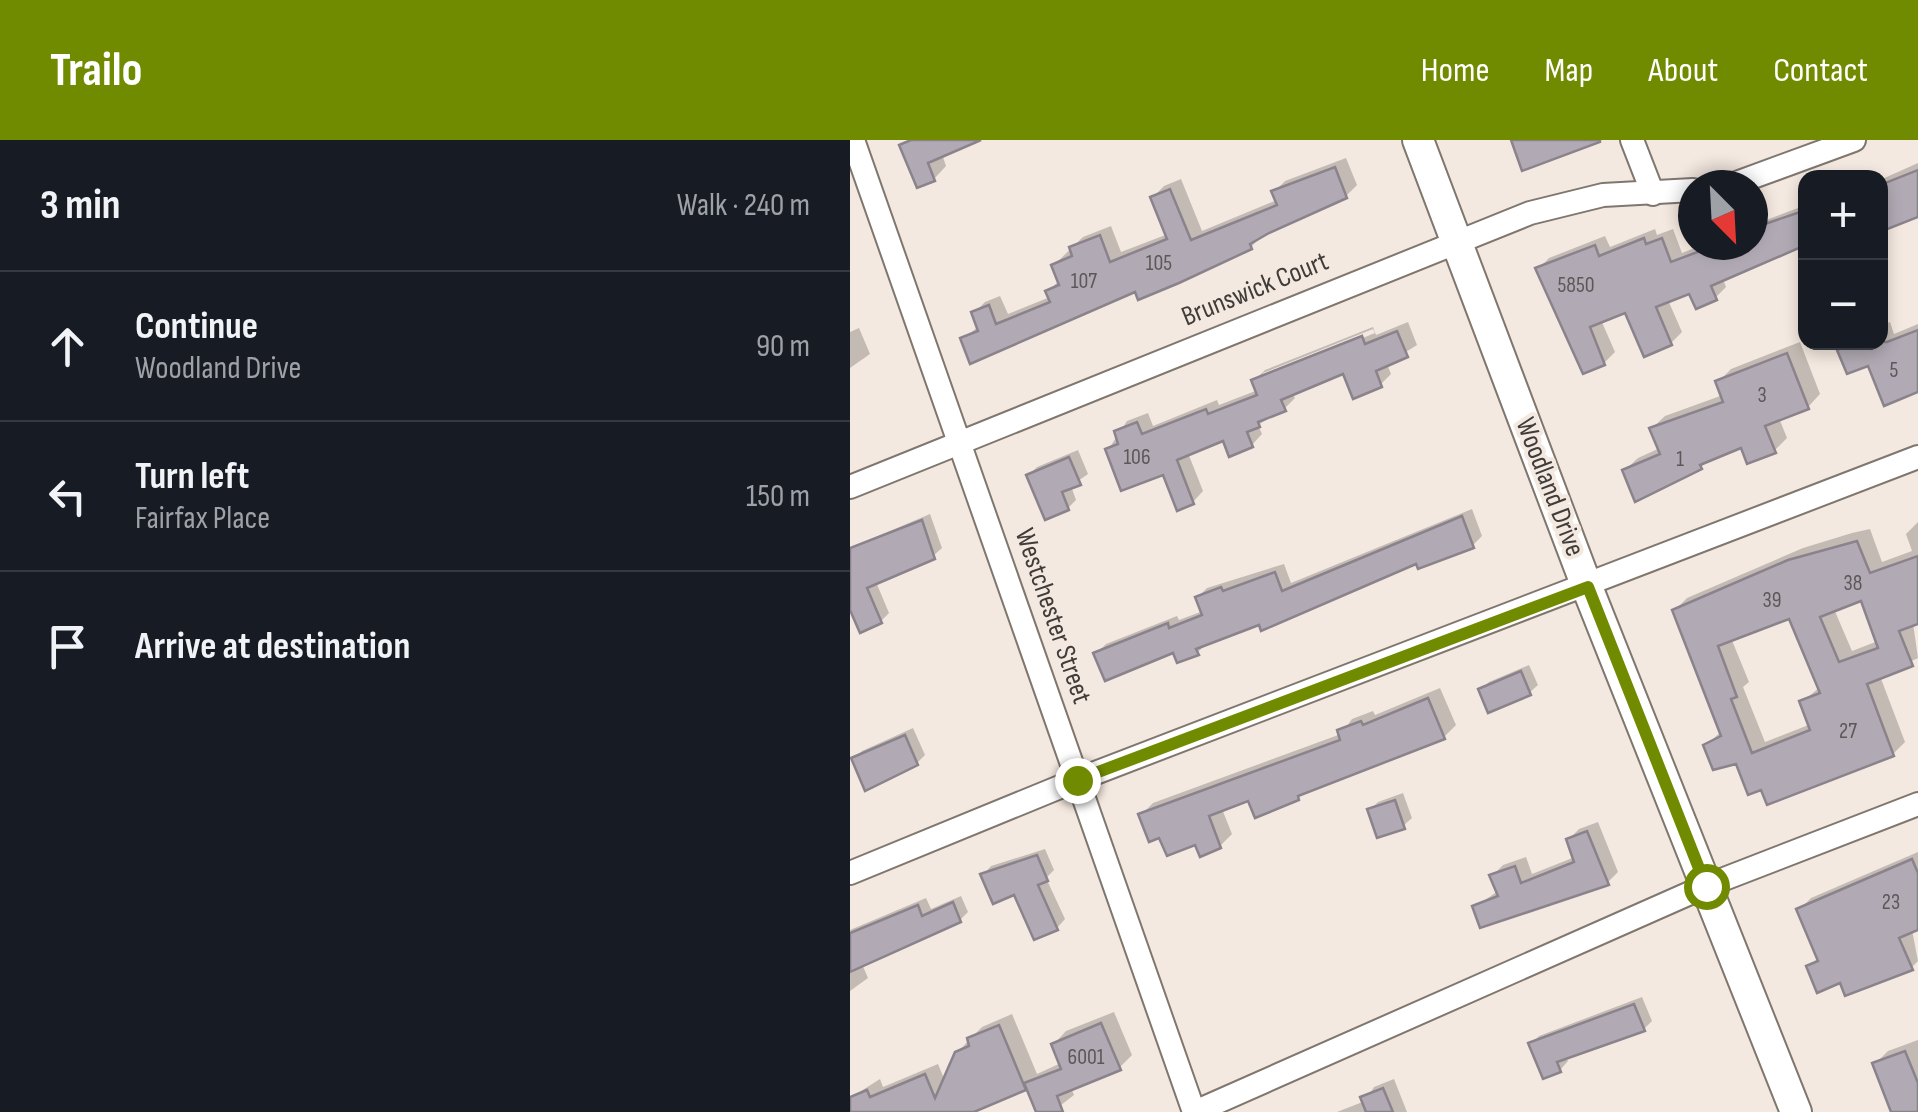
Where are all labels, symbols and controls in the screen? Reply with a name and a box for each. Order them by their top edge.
text: Trailo [50,42,142,99]
text: Home [1421,49,1490,92]
text: Map [1545,49,1593,92]
text: About [1648,49,1718,92]
text: Contact [1773,49,1868,92]
north arrow [1678,170,1768,260]
map controls [1798,170,1888,350]
button: + [1798,170,1888,260]
text: 3 min [40,180,120,231]
text: Walk · 240 m [677,186,810,225]
street label: Brunswick Court [1177,245,1333,333]
house number: 105 [1146,250,1172,277]
button: − [1798,260,1888,350]
house number: 107 [1071,268,1097,295]
house number: 5850 [1557,272,1595,299]
text: Continue [135,304,258,349]
icon: ahead [40,319,95,374]
text: 90 m [756,327,810,366]
text: Woodland Drive [135,349,301,388]
house number: 5 [1890,357,1899,384]
house number: 3 [1757,382,1767,409]
street label: Woodland Drive [1508,413,1592,561]
house number: 106 [1123,444,1151,471]
house number: 1 [1676,446,1684,473]
text: Turn left [135,454,249,499]
icon: left [40,469,95,524]
text: 150 m [746,477,810,516]
text: Fairfax Place [135,499,270,538]
street label: Westchester Street [1008,524,1098,708]
house number: 38 [1844,570,1862,597]
house number: 39 [1763,587,1781,614]
icon: arrive [40,619,95,674]
text: Arrive at destination [135,624,410,669]
house number: 27 [1839,718,1857,745]
route end [1055,758,1101,804]
route start [1684,864,1730,910]
house number: 23 [1882,889,1900,916]
house number: 6001 [1068,1044,1105,1071]

